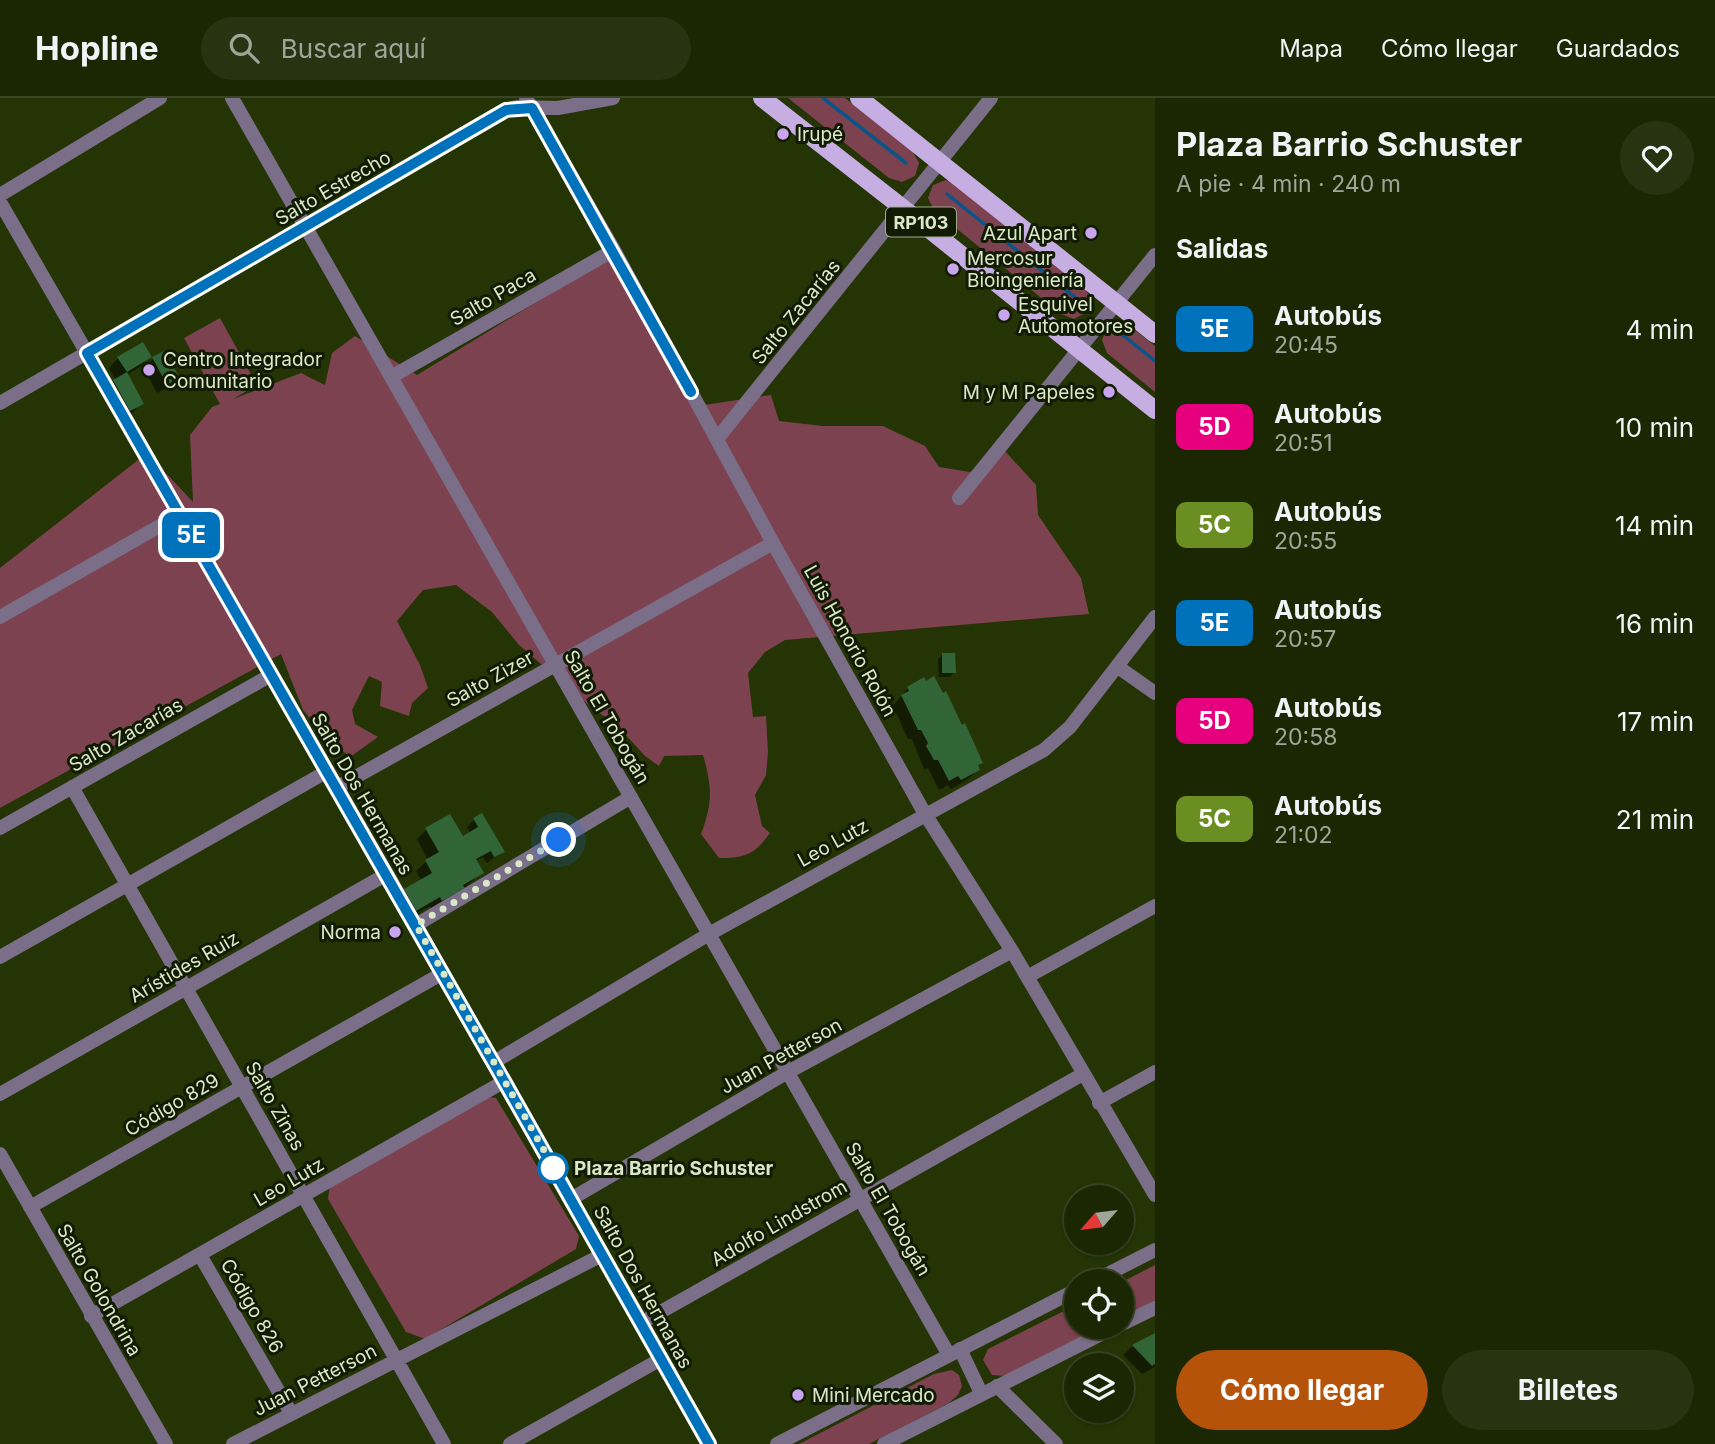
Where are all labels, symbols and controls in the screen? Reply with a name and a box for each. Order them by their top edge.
search box [201,17,691,80]
text: Hopline [35,28,159,68]
icon: search [225,29,263,67]
text: Buscar aquí [281,33,426,64]
text: Mapa [1279,34,1343,63]
text: Cómo llegar [1381,34,1518,63]
text: Guardados [1556,34,1680,63]
button: heart [1620,121,1694,195]
place label: Irupé [797,123,843,146]
text: Plaza Barrio Schuster [1176,124,1522,164]
marker: Irupé [775,126,791,142]
street label: Salto Estrecho [271,146,395,230]
text: A pie · 4 min · 240 m [1176,170,1401,198]
road number: RP103 [886,208,956,237]
place label: Azul Apart [983,222,1077,245]
marker: Azul Apart [1083,225,1099,241]
text: Salidas [1176,233,1268,264]
place label: Mercosur Bioingeniería [967,247,1084,292]
street label: Salto Zacarías [747,255,845,369]
marker: Mercosur Bioingeniería [945,261,961,277]
street label: Salto Paca [446,263,540,331]
place label: Esquivel Automotores [1018,293,1133,338]
text: Autobús [1274,300,1382,331]
marker: Esquivel Automotores [996,307,1012,323]
text: 5E [1200,314,1229,343]
text: 4 min [1625,314,1694,345]
text: 20:45 [1274,331,1338,359]
place label: Centro Integrador Comunitario [163,348,322,393]
marker: Centro Integrador Comunitario [141,362,157,378]
place label: M y M Papeles [963,381,1095,404]
marker: M y M Papeles [1101,384,1117,400]
text: Autobús [1274,398,1382,429]
text: 5D [1198,412,1231,441]
text: 10 min [1615,412,1694,443]
text: 20:51 [1274,429,1333,457]
text: Autobús [1274,496,1382,527]
text: 5C [1198,510,1231,539]
text: 14 min [1615,510,1694,541]
line badge: 5E [160,512,222,558]
text: 5E [176,520,206,549]
text: 20:55 [1274,527,1337,555]
street label: Luis Honorio Rolón [799,561,901,721]
text: Autobús [1274,594,1382,625]
text: 5E [1200,608,1229,637]
text: 16 min [1616,608,1694,639]
text: 20:57 [1274,625,1336,653]
street label: Salto Zizer [443,646,537,712]
street label: Salto El Tobogán [559,646,655,788]
text: Autobús [1274,692,1382,723]
street label: Salto Zacarías [65,693,187,777]
text: 5D [1198,706,1231,735]
text: 17 min [1617,706,1694,737]
street label: Salto Dos Hermanas [306,709,418,879]
text: 20:58 [1274,723,1337,751]
text: Autobús [1274,790,1382,821]
text: 5C [1198,804,1231,833]
text: 21 min [1616,804,1694,835]
street label: Leo Lutz [794,814,872,872]
text: 21:02 [1274,821,1333,849]
your location [541,822,576,857]
place label: Norma [321,921,381,944]
marker: Norma [387,924,403,940]
street label: Arístides Ruiz [125,926,243,1008]
street label: Juan Petterson [716,1013,846,1099]
street label: Salto Zinas [240,1057,310,1155]
street label: Código 829 [121,1069,223,1141]
street label: Salto El Tobogán [840,1138,936,1280]
street label: Leo Lutz [250,1153,328,1211]
marker: Plaza Barrio Schuster [538,1153,568,1183]
place label: Plaza Barrio Schuster [574,1157,774,1180]
street label: Adolfo Lindstrom [707,1175,851,1271]
north arrow [1064,1185,1134,1255]
map controls [1064,1185,1134,1423]
street label: Salto Dos Hermanas [589,1201,697,1373]
street label: Salto Golondrina [52,1220,146,1360]
street label: Código 826 [216,1255,288,1357]
button: locate [1064,1269,1134,1339]
street label: Juan Petterson [250,1339,380,1421]
button: Cómo llegar [1176,1350,1428,1430]
button: Billetes [1442,1350,1694,1430]
button: layers [1064,1353,1134,1423]
place label: Mini Mercado [812,1384,935,1407]
marker: Mini Mercado [790,1387,806,1403]

